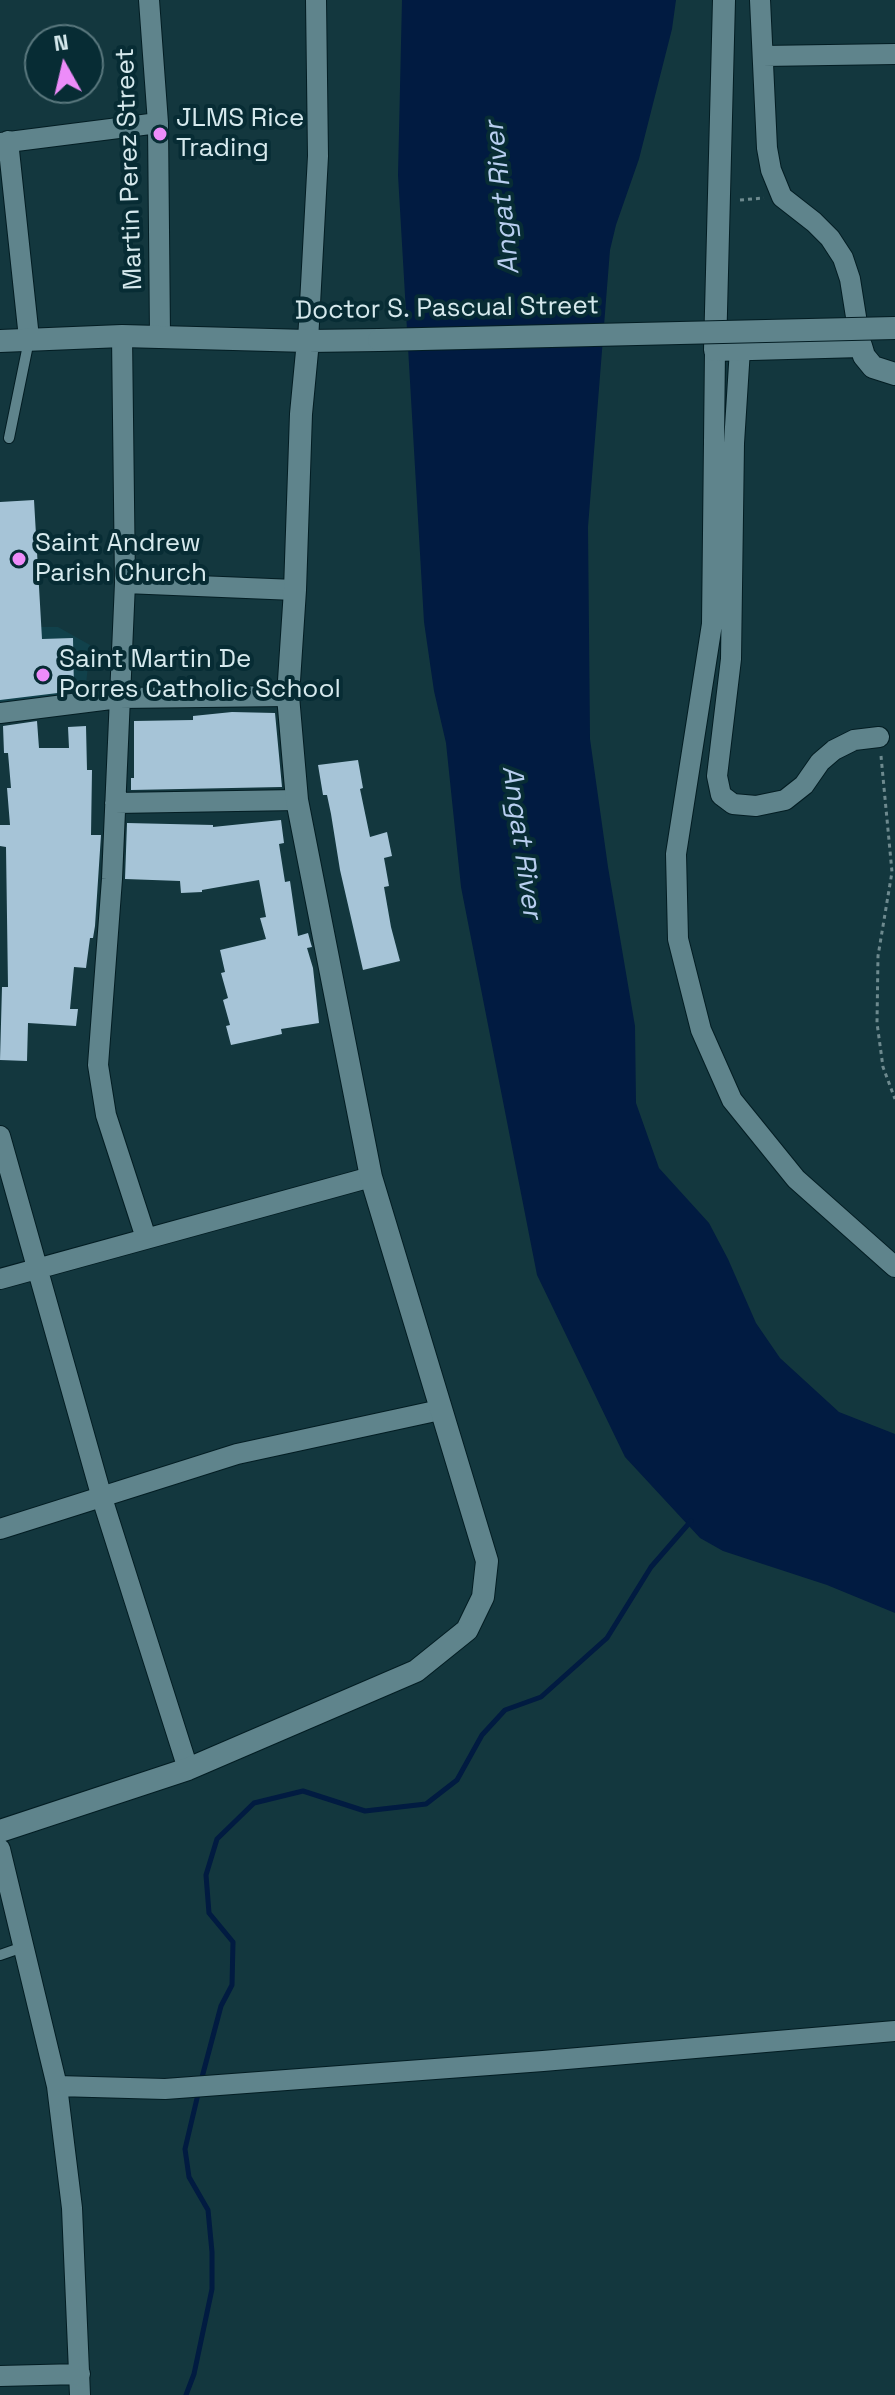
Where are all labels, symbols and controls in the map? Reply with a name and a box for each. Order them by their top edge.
north arrow [24,24,104,104]
text: N [52,27,70,57]
street label: Martin Perez Street [110,47,150,291]
place label: JLMS Rice Trading [176,103,304,164]
water label: Angat River [478,120,528,276]
marker: JLMS Rice Trading [151,125,169,143]
street label: Doctor S. Pascual Street [295,291,599,327]
place label: Saint Andrew Parish Church [35,528,207,590]
marker: Saint Andrew Parish Church [10,550,28,568]
place label: Saint Martin De Porres Catholic School [59,644,341,706]
marker: Saint Martin De Porres Catholic School [34,666,52,684]
water label: Angat River [494,763,548,921]

